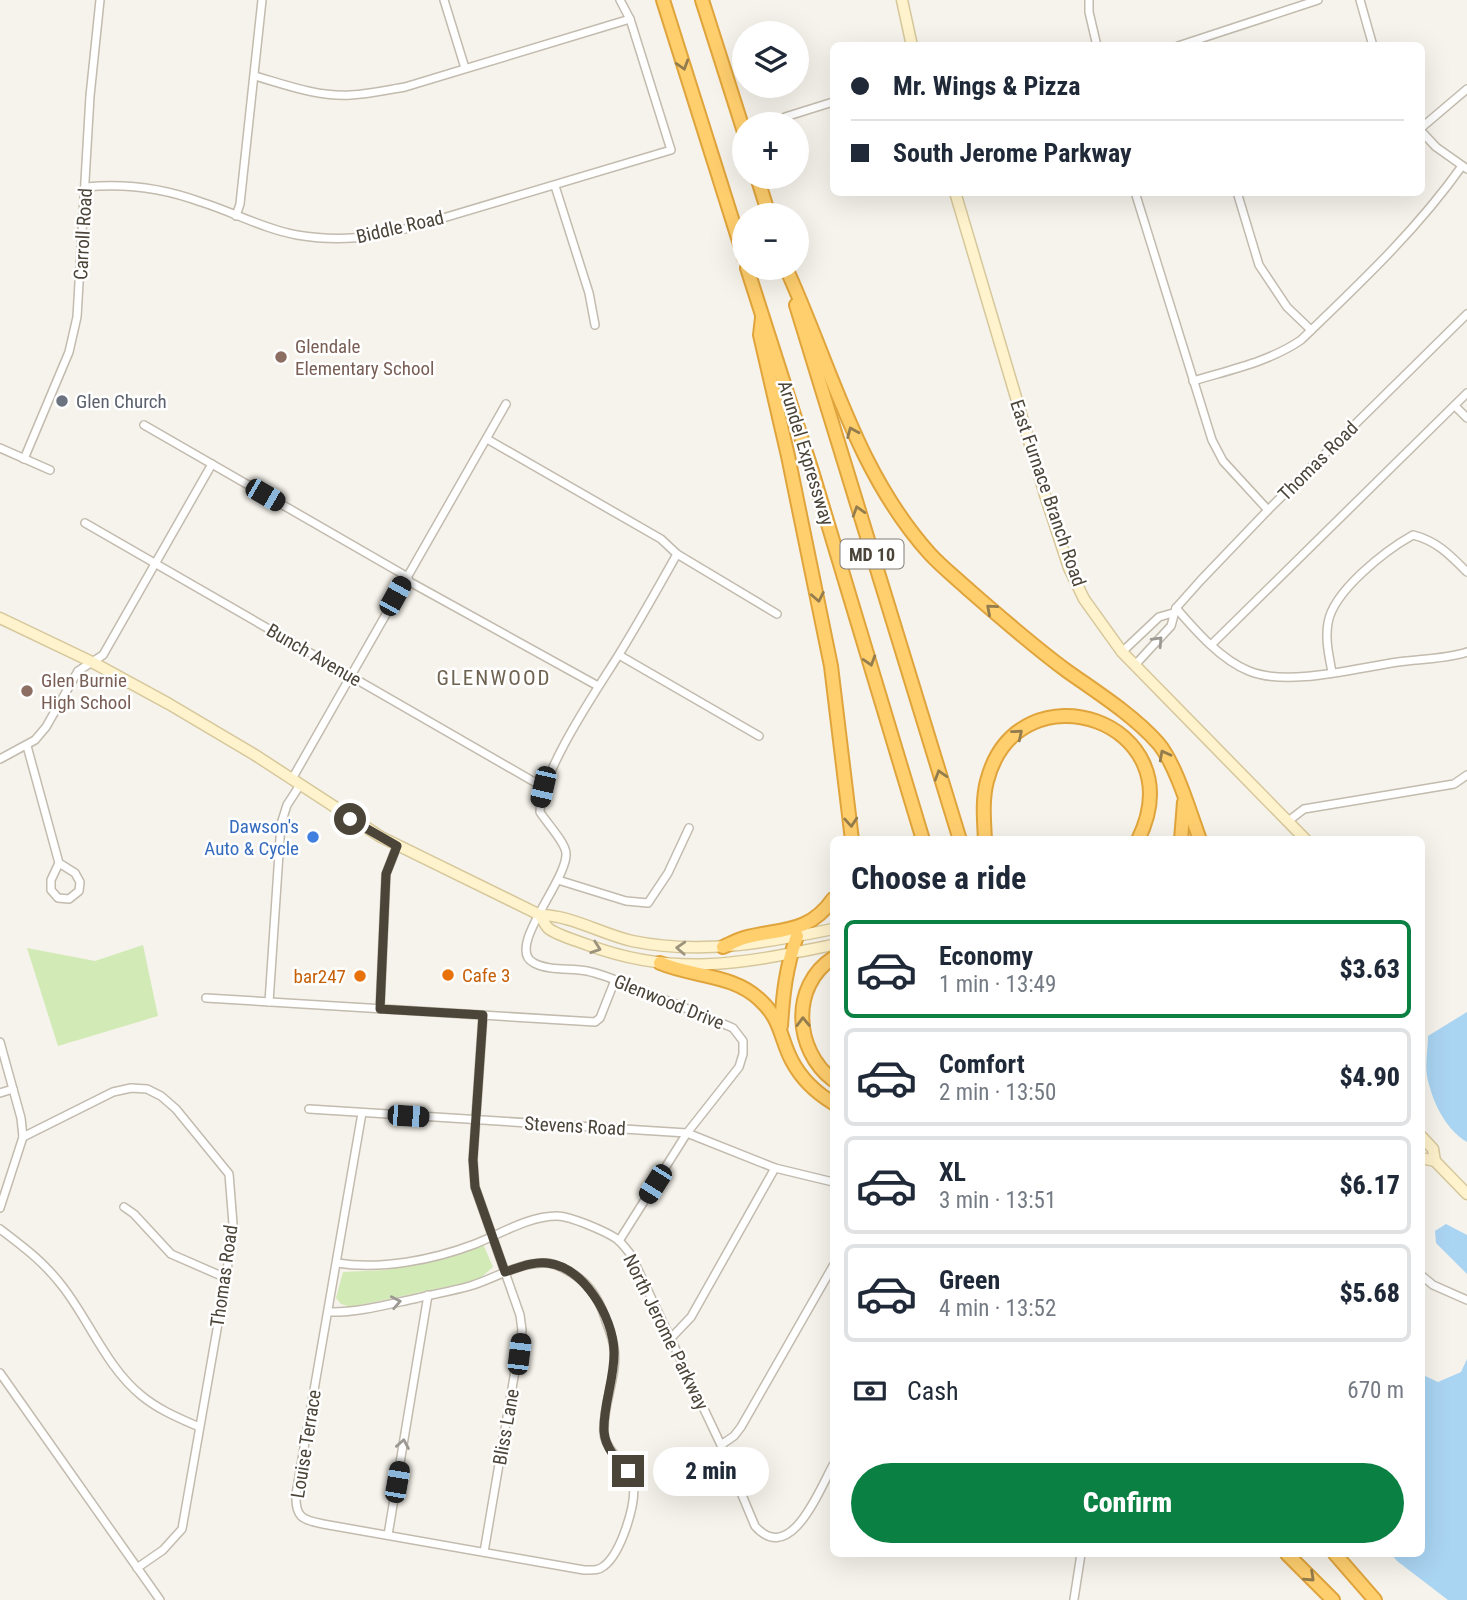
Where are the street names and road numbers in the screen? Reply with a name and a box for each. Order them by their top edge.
street label: Carroll Road [69,187,97,281]
street label: Biddle Road [354,206,446,248]
street label: Arundel Expressway [773,378,839,528]
street label: East Furnace Branch Road [1005,397,1091,589]
street label: Thomas Road [1273,416,1363,506]
road number: MD 10 [840,540,903,568]
street label: Bunch Avenue [262,619,366,691]
street label: Glenwood Drive [611,969,728,1035]
street label: Stevens Road [524,1112,626,1140]
street label: Thomas Road [205,1223,243,1329]
street label: North Jerome Parkway [618,1250,714,1414]
street label: Bliss Lane [488,1387,524,1467]
street label: Louise Terrace [286,1388,326,1500]

